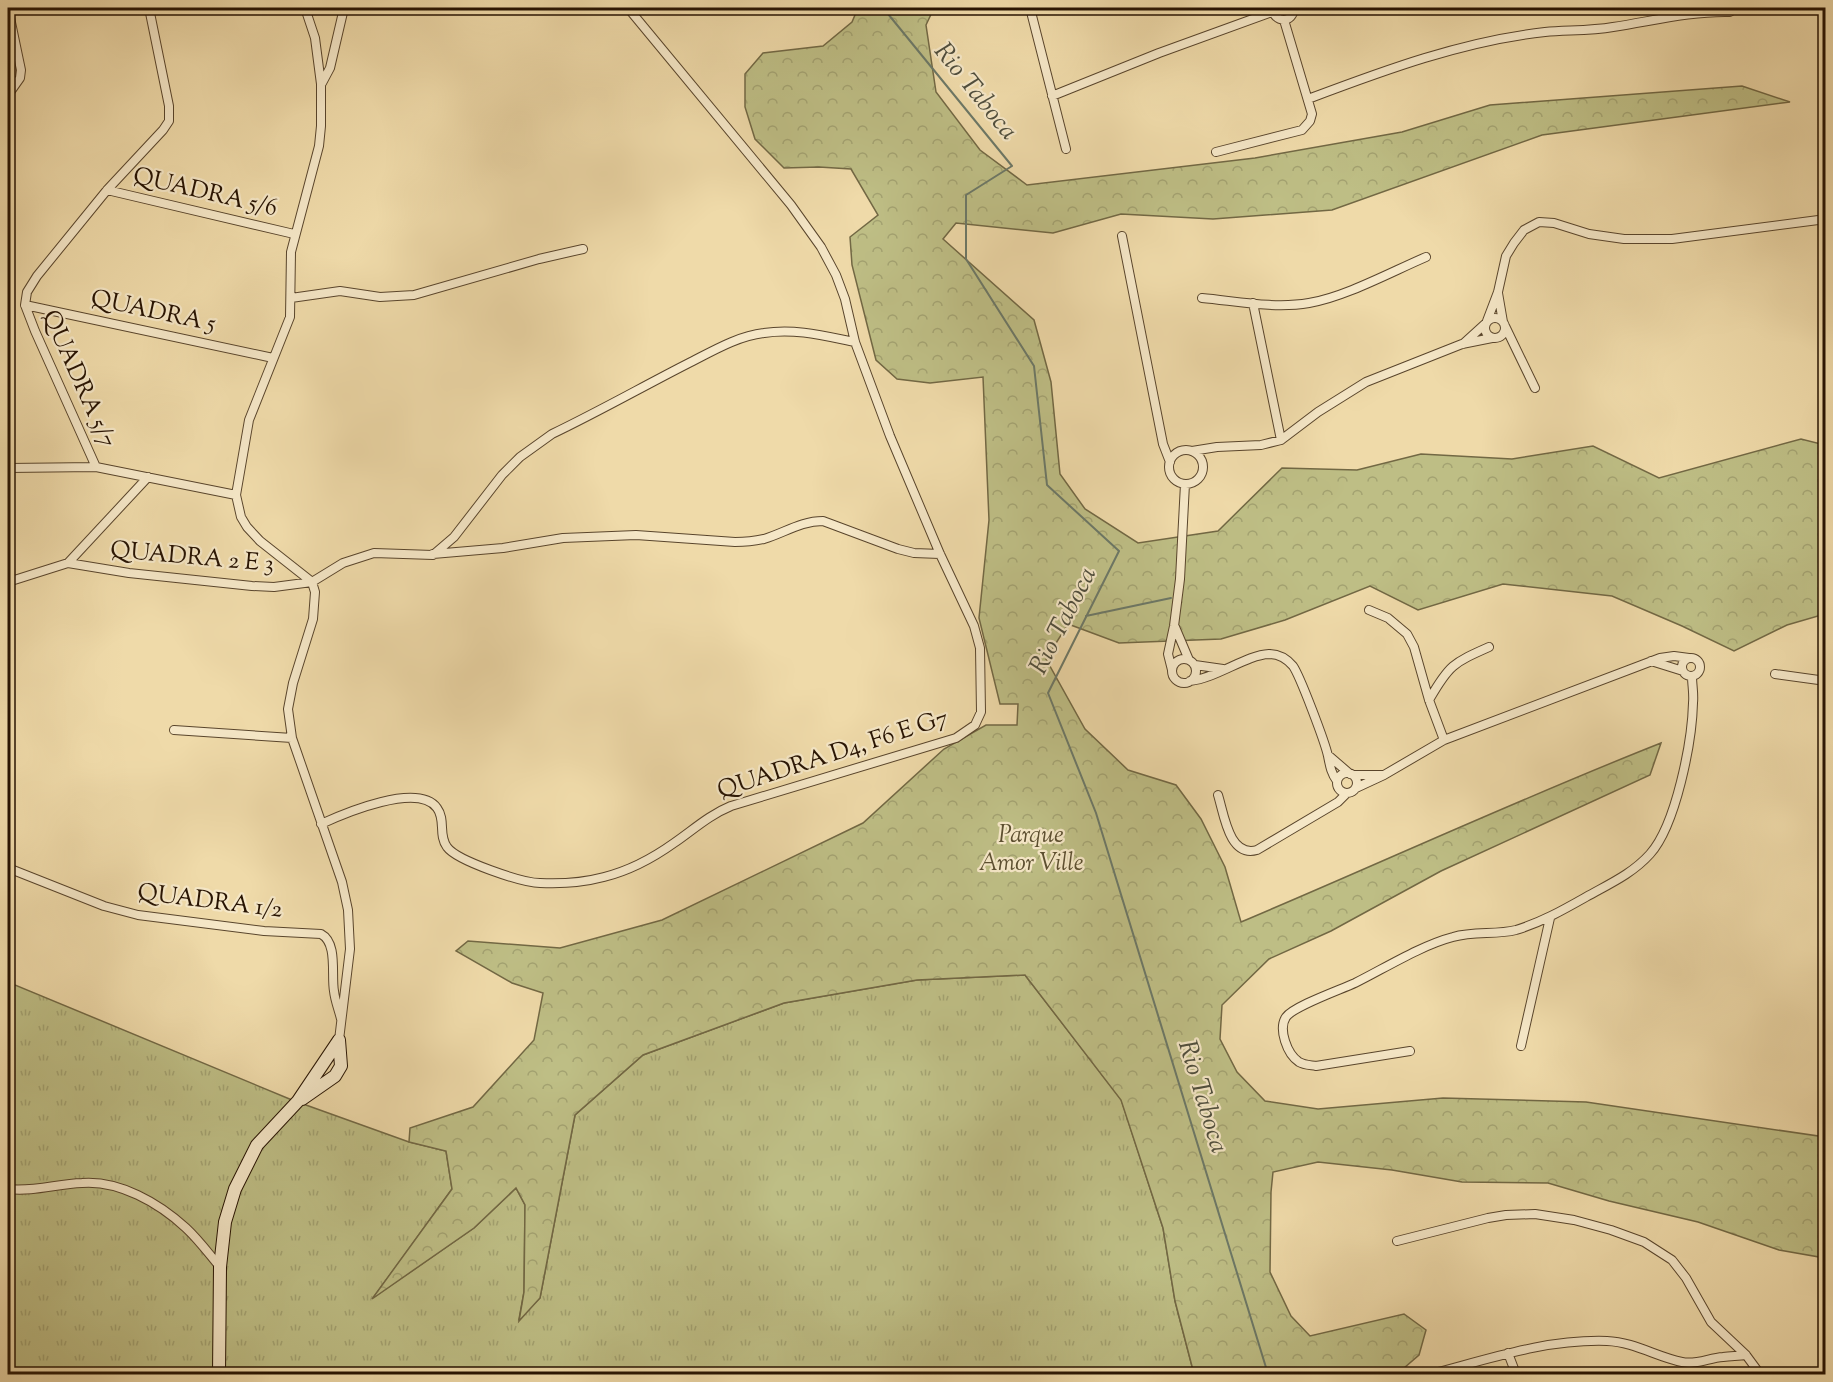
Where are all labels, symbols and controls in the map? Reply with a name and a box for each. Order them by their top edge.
water label: Rio Taboca [924,35,1026,149]
street label: QUADRA 5/6 [130,160,280,226]
street label: QUADRA 5 [87,282,219,342]
street label: QUADRA 5/7 [33,305,123,453]
street label: QUADRA 2 E 3 [109,534,275,582]
water label: Rio Taboca [1021,561,1107,681]
street label: QUADRA D4, F6 E G7 [713,702,953,808]
park label: Parque Amor Ville [979,819,1083,881]
street label: QUADRA 1/2 [135,876,285,928]
water label: Rio Taboca [1167,1036,1237,1158]

